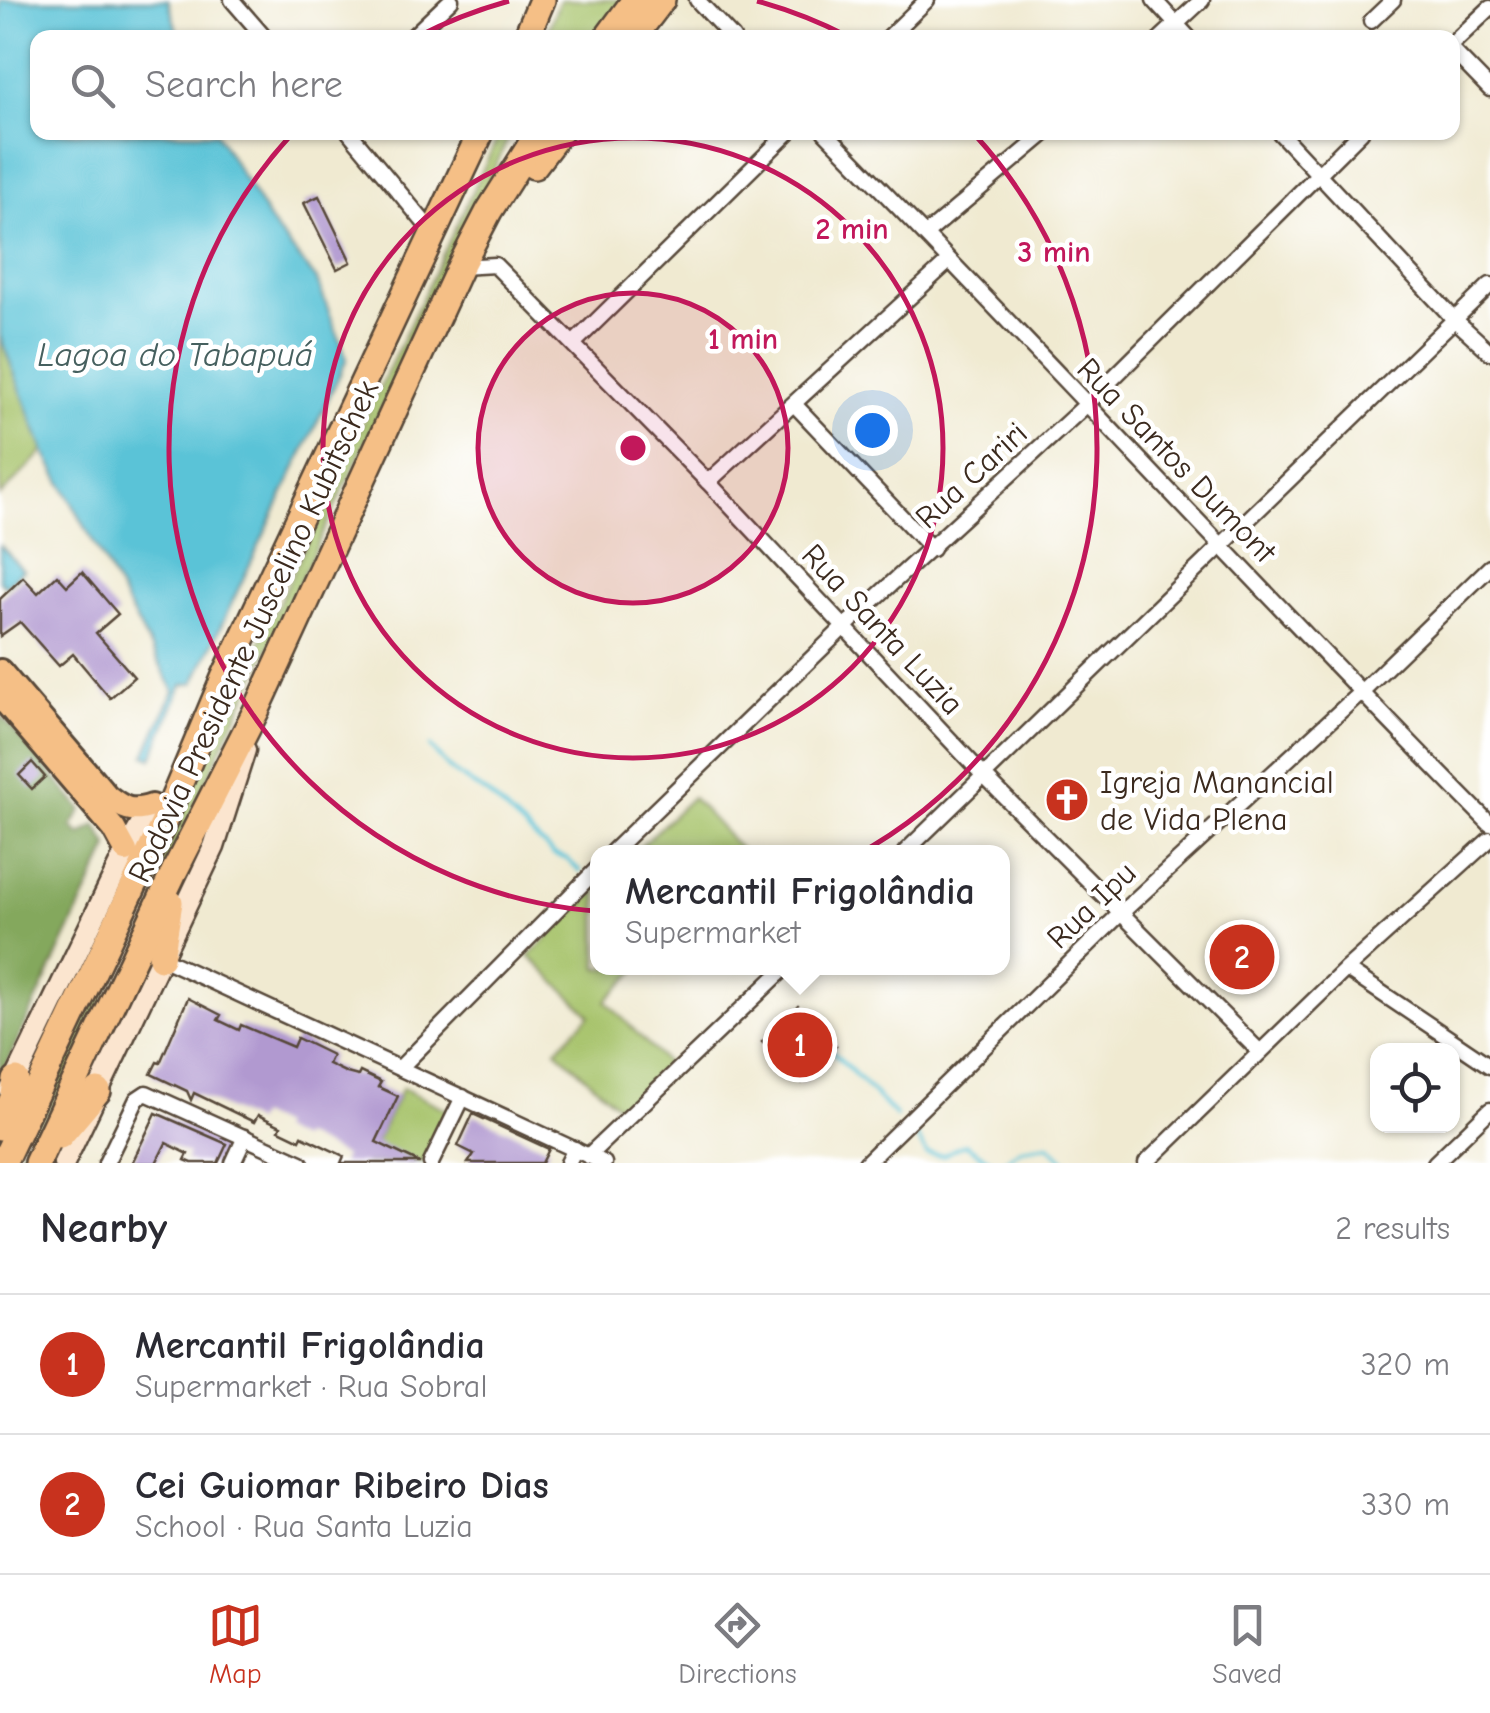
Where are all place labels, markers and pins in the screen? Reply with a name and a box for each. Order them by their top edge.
centre of rings [615,430,651,466]
place label: Igreja Manancial de Vida Plena [1100,764,1334,838]
church icon: Igreja Manancial de Vida Plena [1044,777,1090,823]
pin: 2 [1210,920,1274,994]
pin: 1 [768,1008,832,1082]

